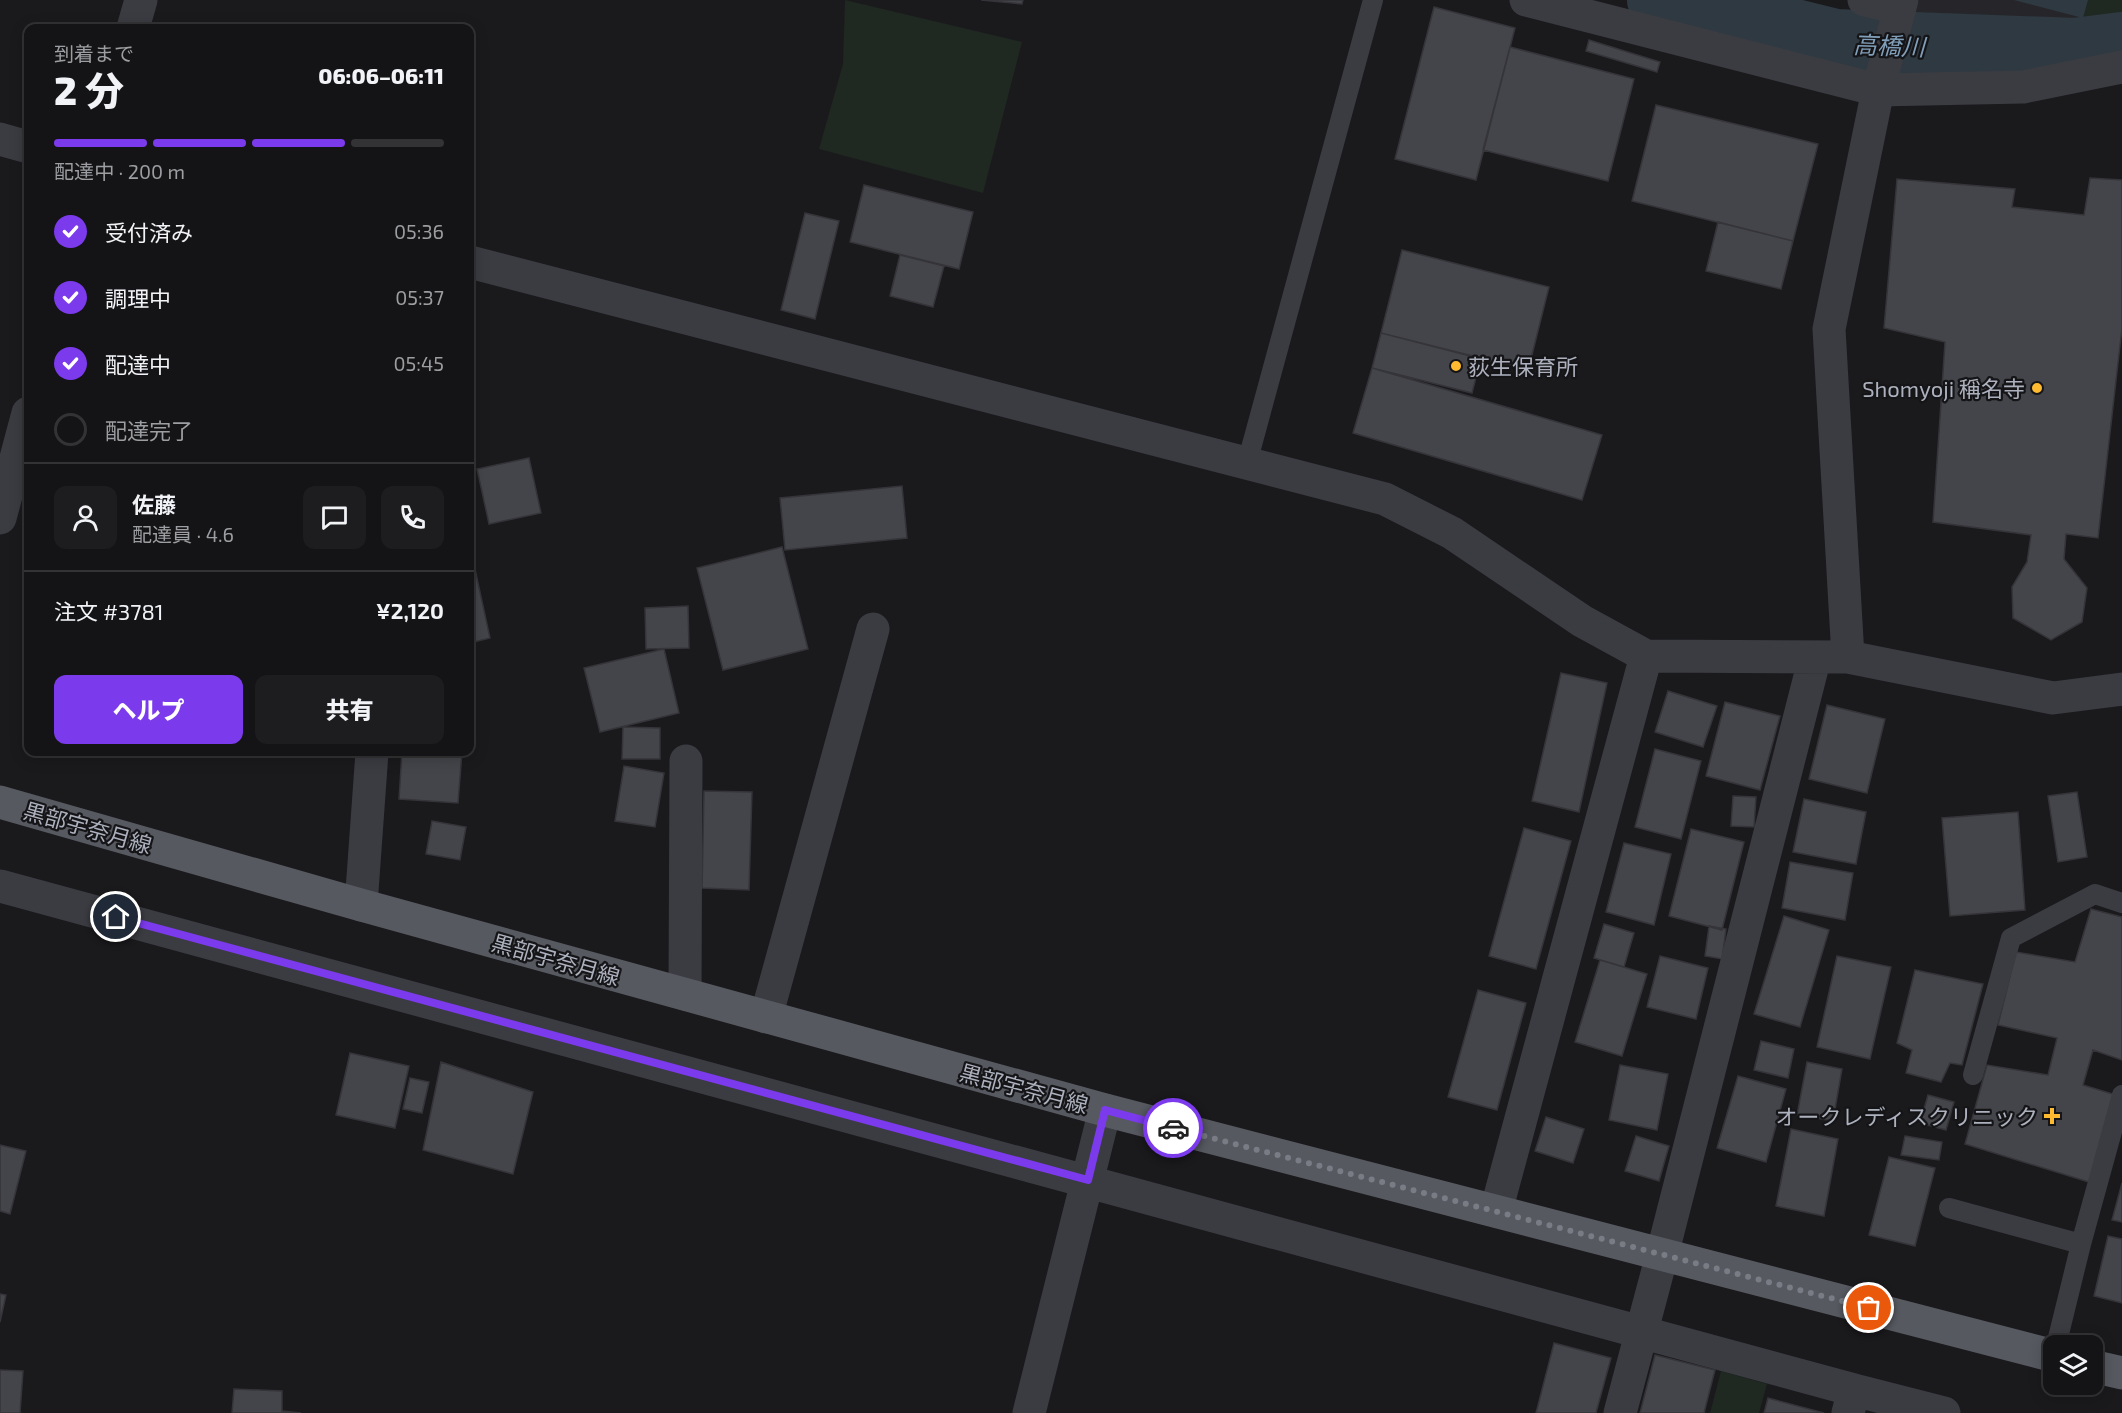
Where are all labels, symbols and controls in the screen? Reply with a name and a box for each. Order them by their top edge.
water label: 高橋川 [1853,29,1928,61]
text: 到着まで [54,41,134,65]
text: 06:06–06:11 [318,62,444,88]
text: 2 分 [54,66,124,113]
text: 配達中 · 200 m [54,159,185,183]
icon: check [54,215,87,248]
text: 受付済み [105,219,193,245]
text: 05:36 [394,219,444,243]
icon: check [54,281,87,314]
text: 調理中 [105,285,171,311]
text: 05:37 [395,285,444,309]
icon: check [54,347,87,380]
text: 配達中 [105,351,171,377]
text: 05:45 [393,351,444,375]
place label: 荻生保育所 [1468,353,1578,379]
marker: 荻生保育所 [1449,359,1463,373]
place label: Shomyoji 稱名寺 [1862,375,2025,402]
marker: Shomyoji 稱名寺 [2030,381,2044,395]
text: 配達完了 [105,417,193,443]
button: person [54,486,117,549]
button: chat [303,486,366,549]
button: phone [381,486,444,549]
text: 佐藤 [132,491,176,517]
text: 配達員 · 4.6 [132,522,234,546]
text: ¥2,120 [376,597,444,623]
text: 注文 #3781 [54,598,164,624]
button: ヘルプ [54,675,243,744]
button: 共有 [255,675,444,744]
street label: 黒部宇奈月線 [21,796,155,858]
pin [90,891,141,942]
icon: home [99,900,132,933]
street label: 黒部宇奈月線 [489,928,623,990]
street label: 黒部宇奈月線 [957,1058,1091,1118]
courier [1143,1098,1203,1158]
place label: オークレディスクリニック [1776,1103,2038,1129]
marker: オークレディスクリニック [2043,1107,2061,1125]
icon: car [1157,1112,1190,1145]
pin [1843,1282,1894,1333]
icon: bag [1852,1291,1885,1324]
map controls [2043,1335,2103,1395]
button: layers [2043,1335,2103,1395]

